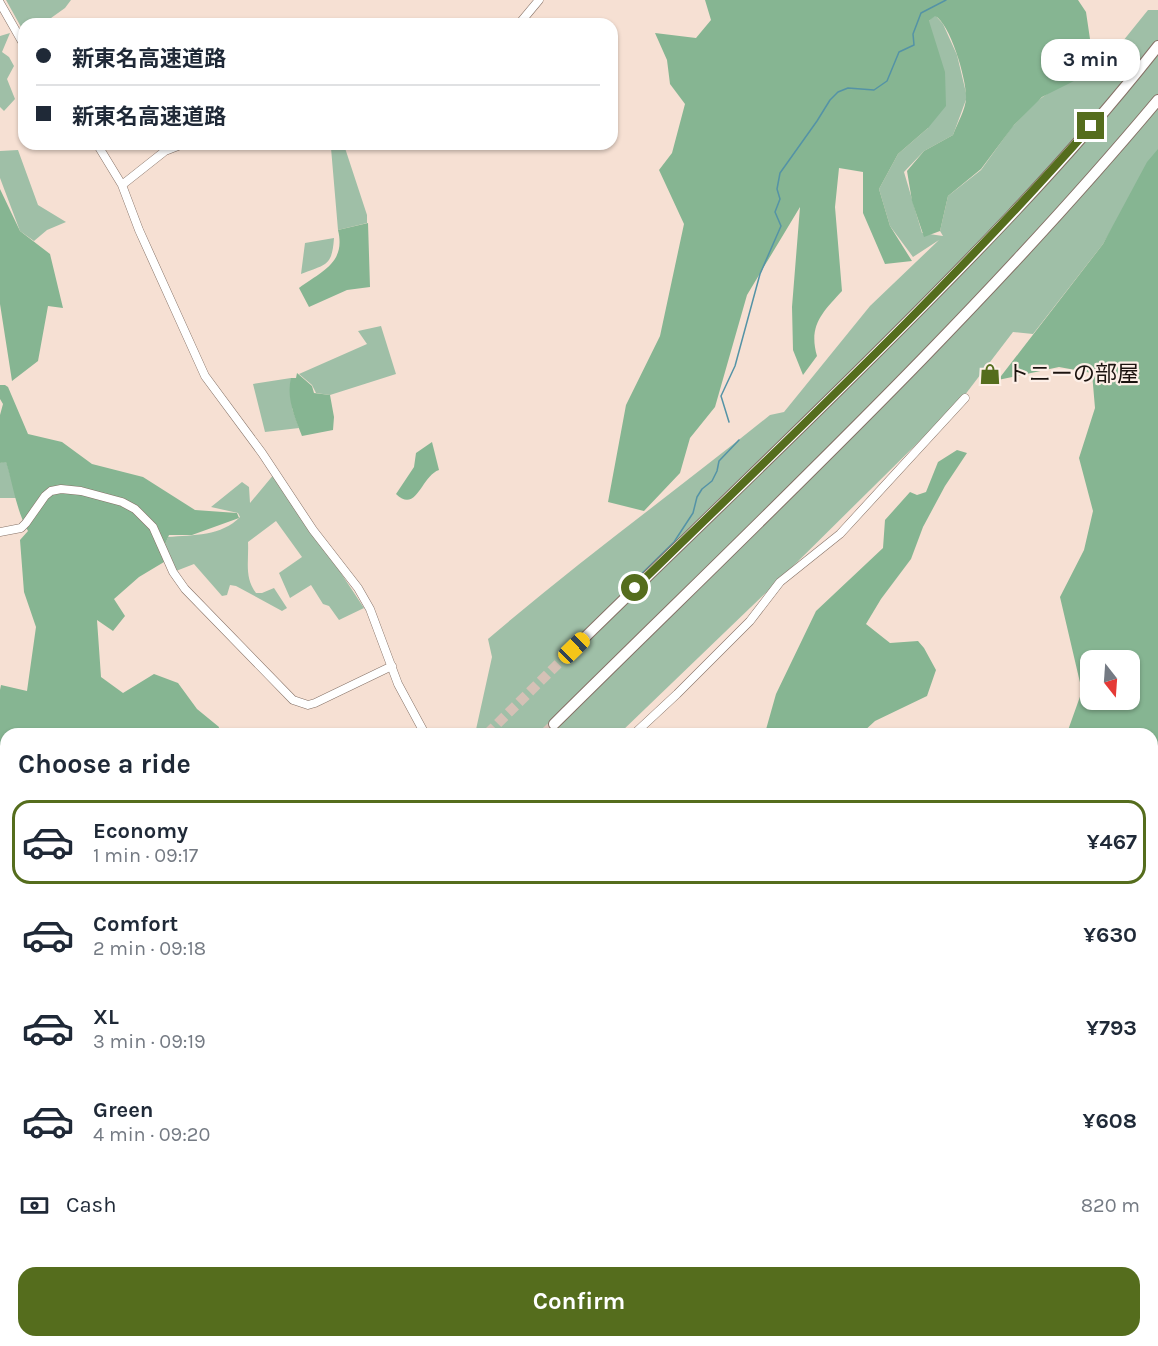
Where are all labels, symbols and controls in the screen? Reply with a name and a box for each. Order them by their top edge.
callout: 3 min [1042,39,1140,81]
text: 新東名高速道路 [72,46,226,72]
text: 3 min [1063,48,1118,71]
text: 新東名高速道路 [72,104,226,130]
route end [1077,112,1104,139]
place label: トニーの部屋 [1007,361,1139,387]
shop icon: トニーの部屋 [978,362,1002,386]
route start [621,574,648,601]
car [555,629,593,667]
north arrow [1080,650,1140,710]
map controls [1080,650,1140,710]
text: Choose a ride [18,748,191,780]
icon: car [21,815,75,869]
text: Economy [93,818,188,844]
text: ¥467 [1087,829,1137,855]
text: 1 min · 09:17 [93,844,198,867]
icon: car [21,908,75,962]
text: Comfort [93,911,178,937]
text: ¥630 [1083,922,1137,948]
text: 2 min · 09:18 [93,937,206,960]
icon: car [21,1001,75,1055]
text: XL [93,1004,119,1030]
text: ¥793 [1086,1015,1137,1041]
text: 3 min · 09:19 [93,1030,206,1053]
icon: car [21,1094,75,1148]
text: Green [93,1097,154,1123]
text: ¥608 [1083,1108,1137,1134]
text: 4 min · 09:20 [93,1123,210,1146]
icon: cash [18,1189,51,1222]
text: Cash [66,1192,116,1218]
text: 820 m [1081,1194,1140,1217]
button: Confirm [18,1267,1140,1336]

